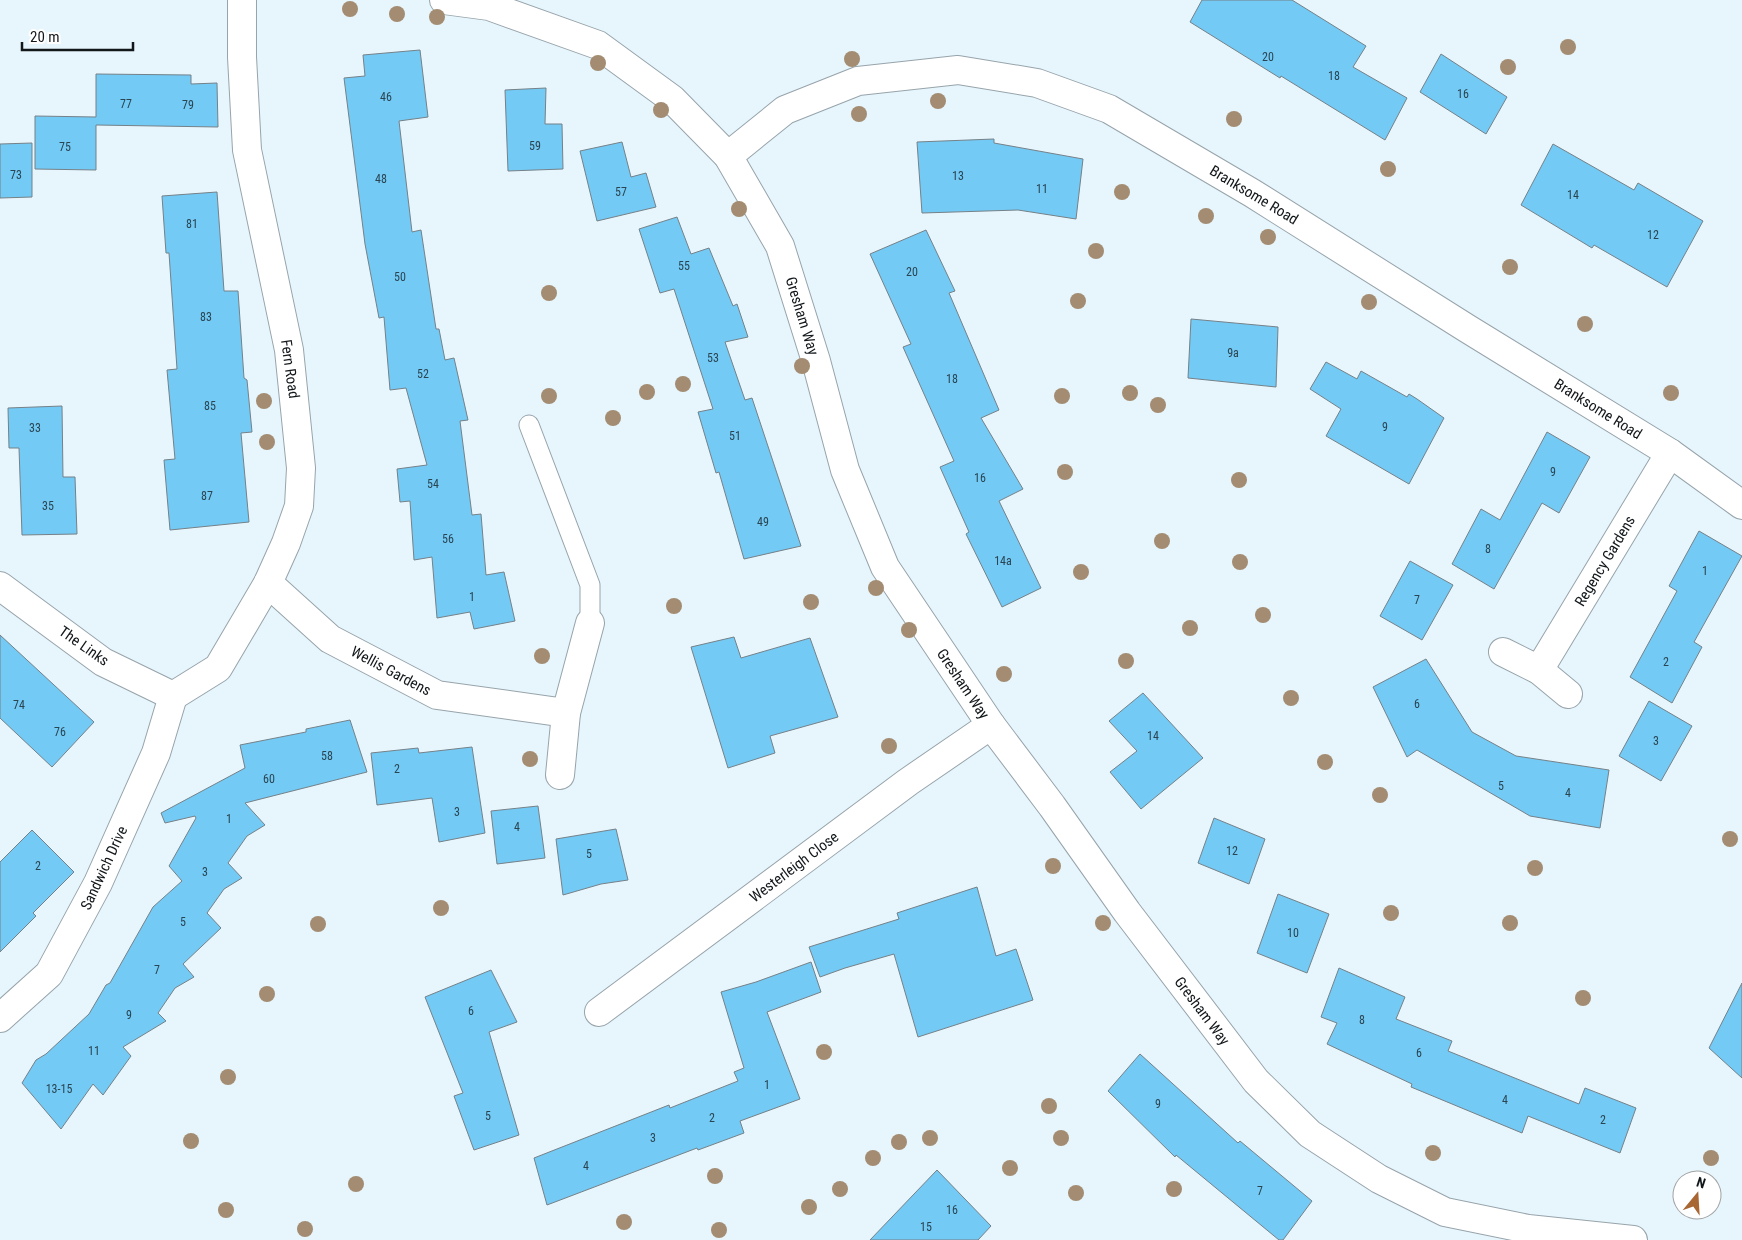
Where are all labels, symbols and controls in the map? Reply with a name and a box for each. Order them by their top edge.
scale bar [22,20,134,52]
text: 20 m [30,28,60,46]
house number: 20 [1262,50,1274,64]
house number: 18 [1328,69,1340,83]
house number: 16 [1457,87,1469,101]
house number: 46 [380,90,392,104]
house number: 77 [120,97,132,111]
house number: 79 [182,98,194,112]
house number: 59 [529,139,541,153]
house number: 75 [59,140,71,154]
street label: Branksome Road [1207,162,1301,228]
house number: 73 [10,168,22,182]
house number: 13 [952,169,964,183]
house number: 48 [375,172,387,186]
house number: 11 [1036,182,1048,196]
house number: 57 [615,185,627,199]
house number: 14 [1567,188,1579,202]
house number: 81 [186,217,198,231]
house number: 12 [1647,228,1659,242]
house number: 55 [678,259,690,273]
house number: 20 [906,265,918,279]
house number: 50 [394,270,406,284]
street label: Gresham Way [782,275,822,357]
house number: 83 [200,310,212,324]
street label: Fern Road [277,338,303,400]
house number: 9a [1227,346,1239,360]
house number: 53 [707,351,719,365]
house number: 52 [417,367,429,381]
house number: 18 [946,372,958,386]
street label: Branksome Road [1551,375,1645,443]
house number: 85 [204,399,216,413]
house number: 9 [1382,420,1388,434]
house number: 33 [29,421,41,435]
house number: 51 [729,429,741,443]
house number: 9 [1550,465,1556,479]
house number: 16 [974,471,986,485]
house number: 54 [427,477,439,491]
house number: 87 [201,489,213,503]
house number: 35 [42,499,54,513]
street label: Regency Gardens [1571,512,1639,610]
house number: 49 [757,515,769,529]
house number: 56 [442,532,454,546]
house number: 8 [1485,542,1491,556]
house number: 14a [994,554,1012,568]
house number: 1 [1702,564,1708,578]
house number: 1 [469,590,475,604]
house number: 7 [1414,593,1420,607]
street label: The Links [56,622,113,670]
street label: Wellis Gardens [348,642,434,700]
street label: Gresham Way [933,645,993,723]
house number: 2 [1663,655,1669,669]
house number: 6 [1414,697,1420,711]
house number: 74 [13,698,25,712]
house number: 76 [54,725,66,739]
house number: 14 [1147,729,1159,743]
house number: 3 [1653,734,1659,748]
house number: 58 [321,749,333,763]
house number: 2 [394,762,400,776]
house number: 60 [263,772,275,786]
house number: 5 [1498,779,1504,793]
house number: 4 [1565,786,1571,800]
house number: 3 [454,805,460,819]
house number: 1 [226,812,232,826]
house number: 4 [514,820,520,834]
street label: Sandwich Drive [77,823,131,913]
street label: Westerleigh Close [746,828,842,906]
house number: 12 [1226,844,1238,858]
house number: 5 [586,847,592,861]
house number: 2 [35,859,41,873]
house number: 3 [202,865,208,879]
house number: 5 [180,915,186,929]
house number: 10 [1287,926,1299,940]
house number: 7 [154,963,160,977]
street label: Gresham Way [1170,973,1234,1049]
house number: 6 [468,1004,474,1018]
house number: 9 [126,1008,132,1022]
house number: 8 [1359,1013,1365,1027]
house number: 11 [88,1044,100,1058]
house number: 6 [1416,1046,1422,1060]
house number: 1 [764,1078,770,1092]
house number: 13-15 [46,1082,72,1096]
house number: 4 [1502,1093,1508,1107]
house number: 9 [1155,1097,1161,1111]
house number: 5 [485,1109,491,1123]
house number: 2 [709,1111,715,1125]
house number: 2 [1600,1113,1606,1127]
house number: 3 [650,1131,656,1145]
house number: 4 [583,1159,589,1173]
north arrow [1672,1170,1722,1220]
text: N [1694,1174,1708,1192]
house number: 7 [1257,1184,1263,1198]
house number: 16 [946,1203,958,1217]
house number: 15 [920,1220,932,1234]

